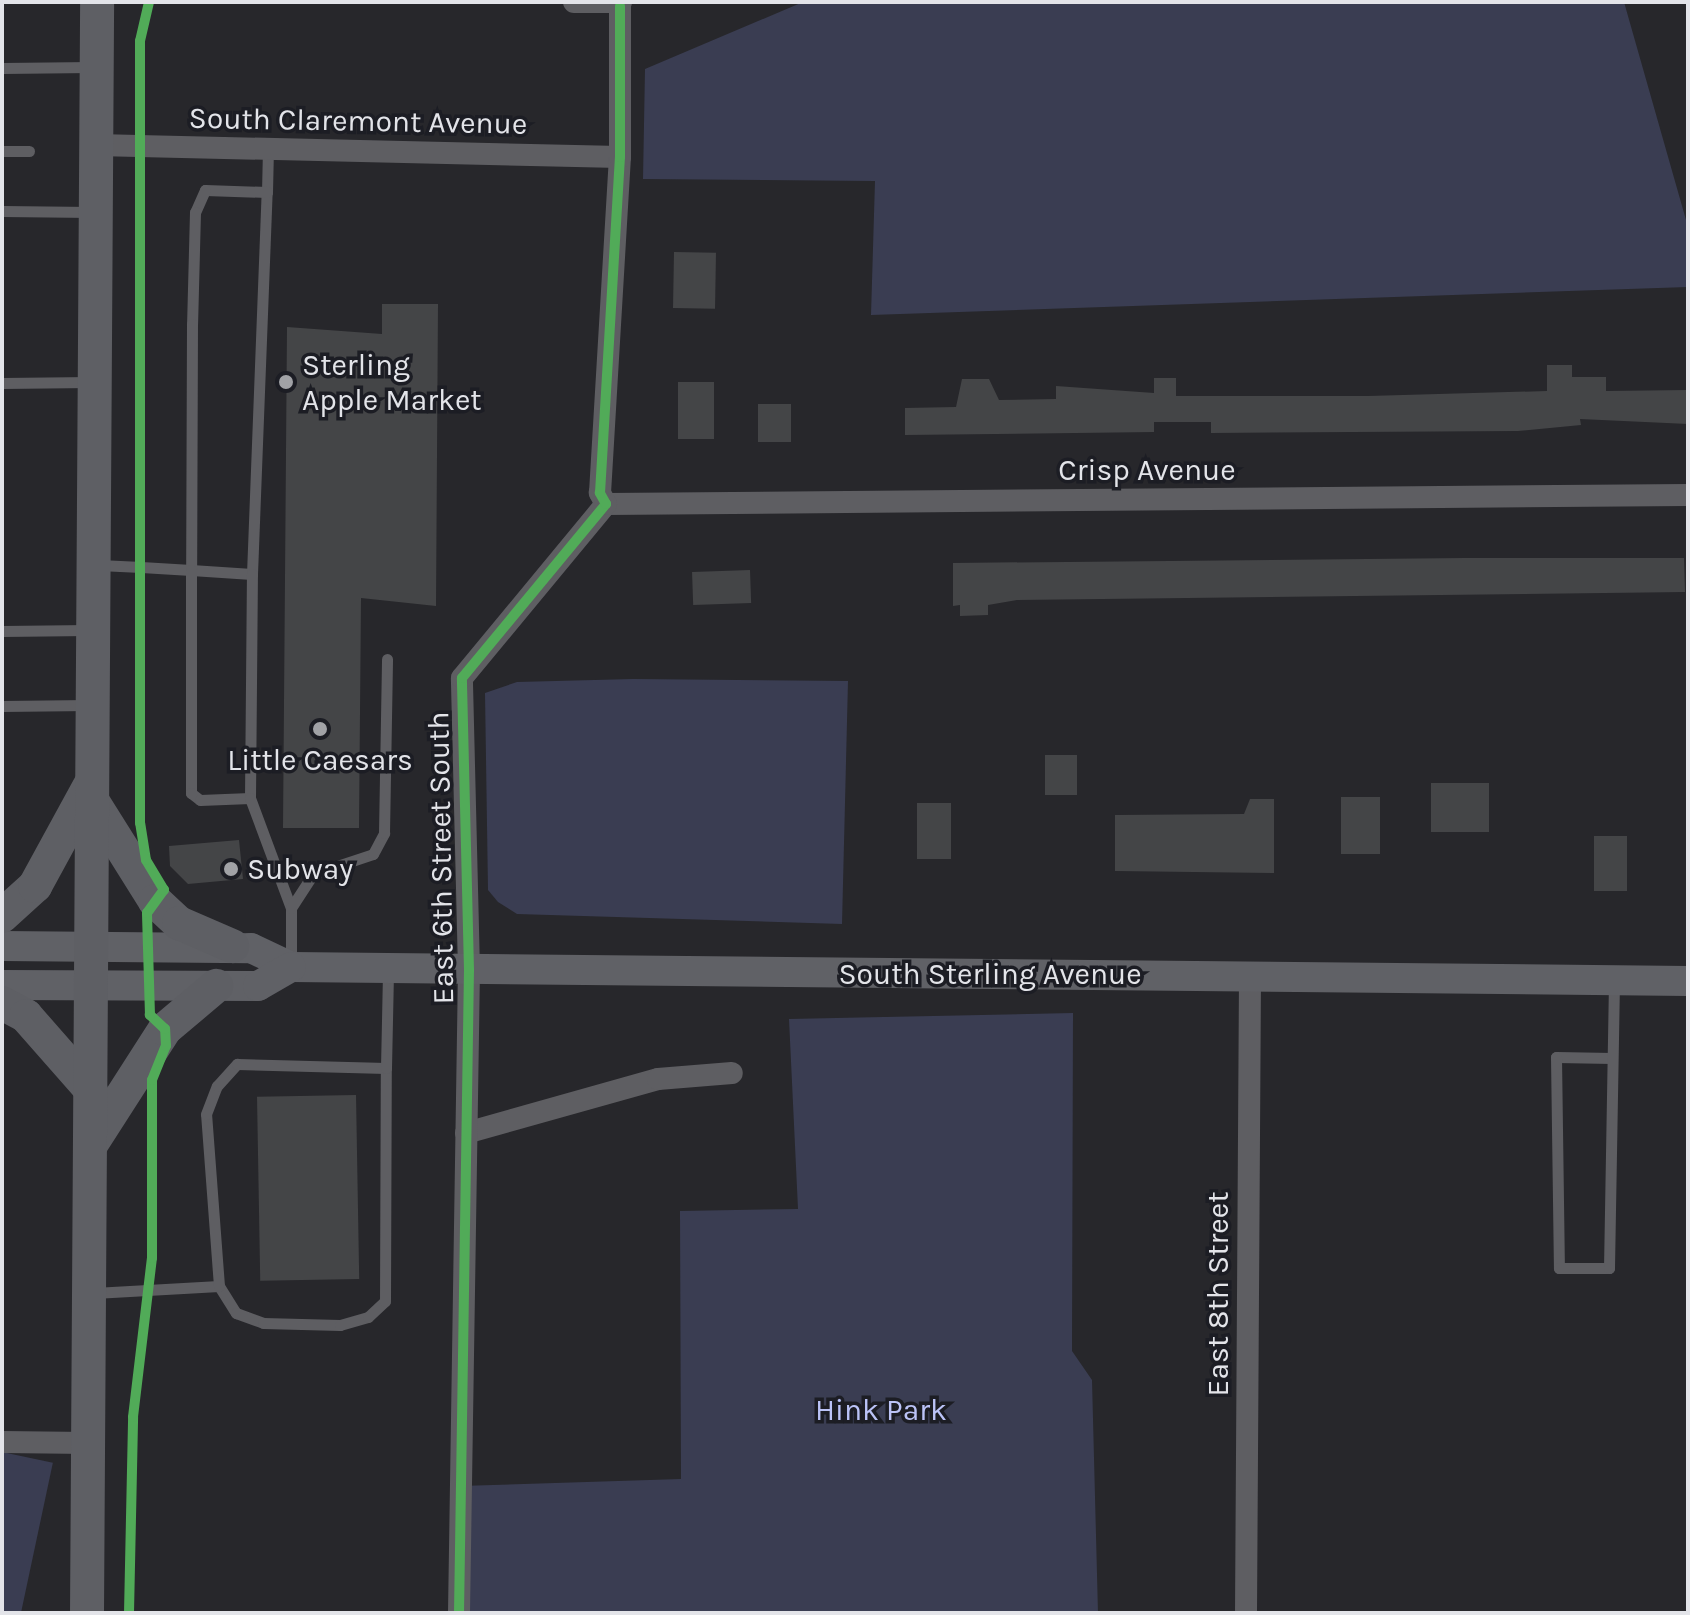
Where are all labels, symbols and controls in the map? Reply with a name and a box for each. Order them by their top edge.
street label: South Claremont Avenue [188,100,528,142]
place label: Sterling Apple Market [302,347,482,418]
marker: Sterling Apple Market [277,373,295,391]
street label: Crisp Avenue [1058,452,1236,488]
street label: East 6th Street South [420,711,462,1005]
marker: Little Caesars [311,720,329,738]
place label: Little Caesars [227,742,413,778]
place label: Subway [247,851,353,887]
marker: Subway [222,860,240,878]
street label: South Sterling Avenue [838,956,1142,992]
street label: East 8th Street [1200,1192,1236,1396]
park label: Hink Park [815,1392,947,1428]

